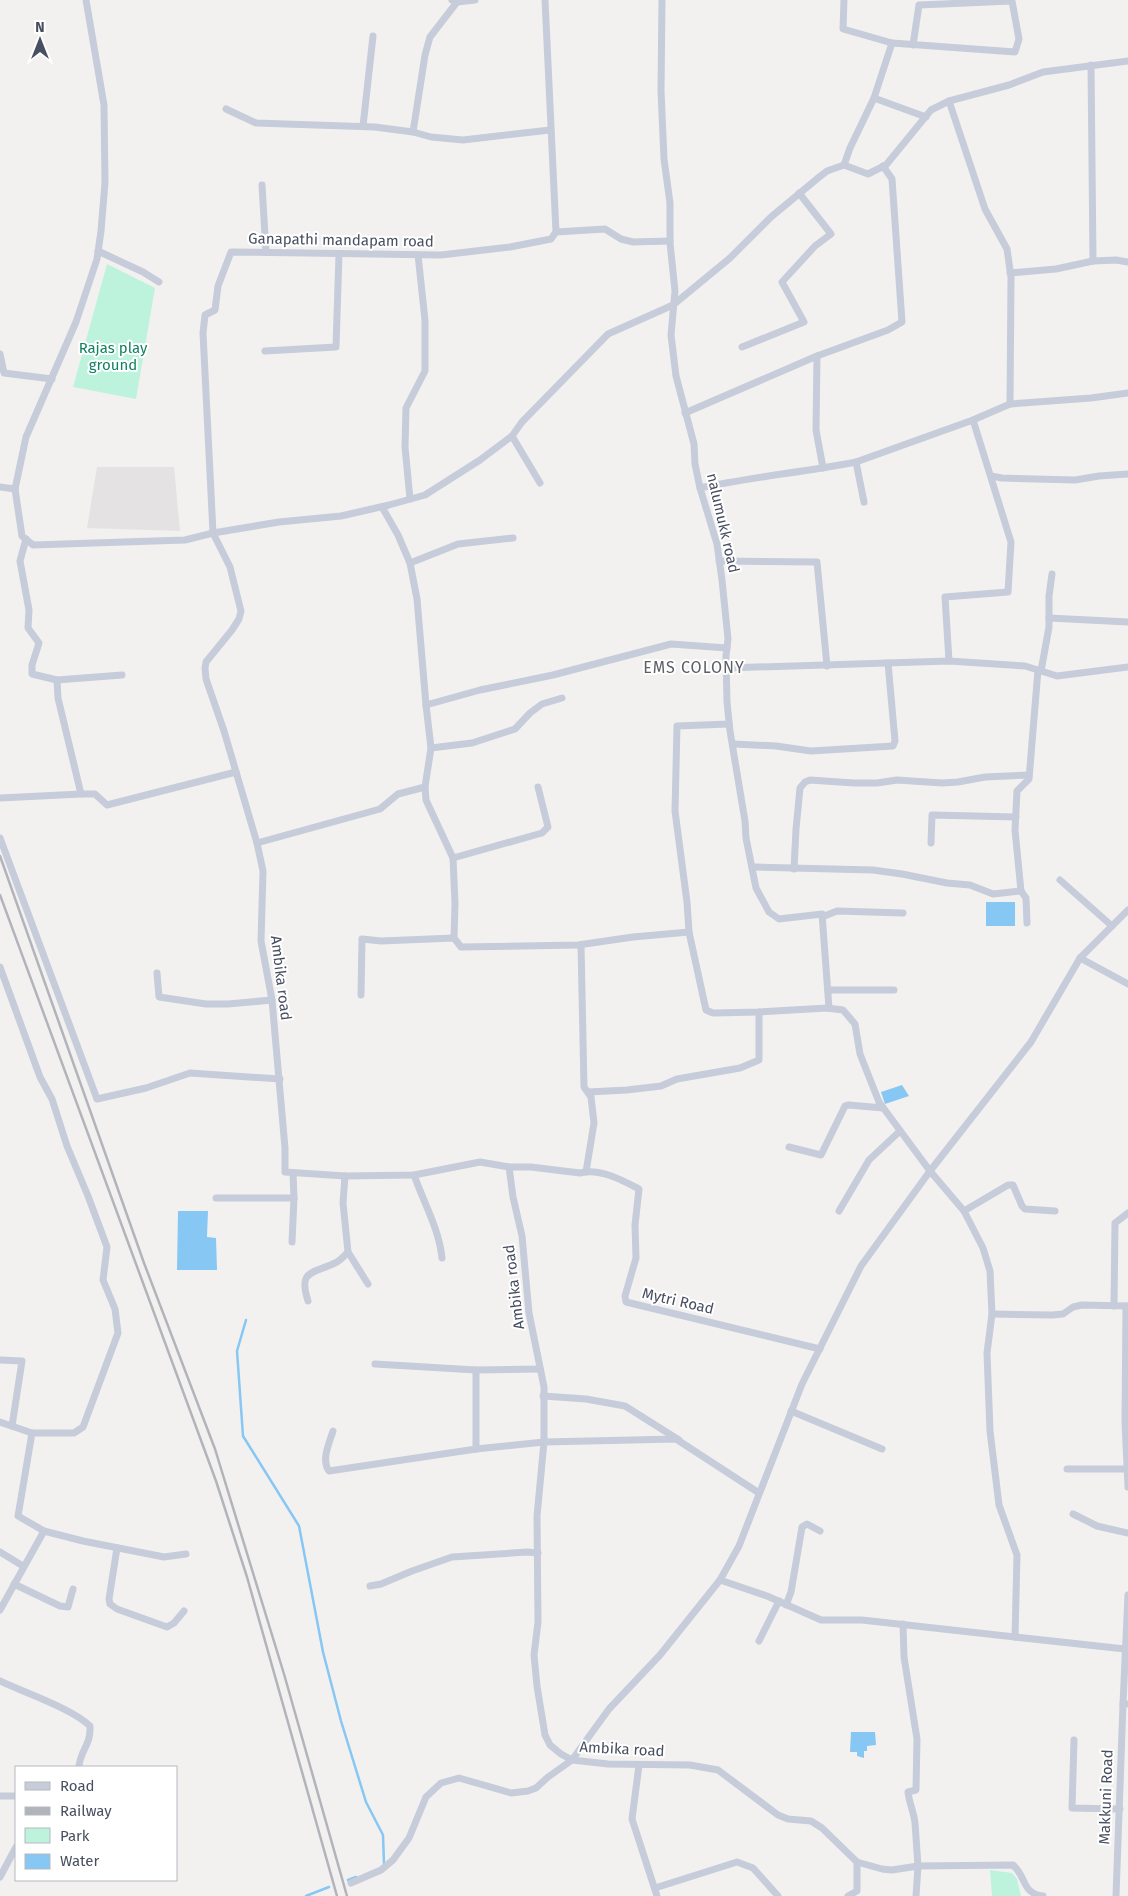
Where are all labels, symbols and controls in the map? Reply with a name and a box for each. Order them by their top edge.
north arrow [15,15,65,65]
text: N [35,19,45,36]
street label: Ganapathi mandapam road [248,229,434,251]
park label: Rajas play ground [79,339,148,374]
street label: nalumukk road [703,471,743,575]
district label: EMS COLONY [643,658,745,677]
street label: Ambika road [267,935,295,1021]
street label: Ambika road [500,1244,528,1330]
street label: Mytri Road [640,1284,716,1318]
street label: Ambika road [579,1738,665,1760]
street label: Makkuni Road [1095,1749,1117,1845]
legend [15,1766,178,1881]
text: Road [60,1777,95,1795]
text: Railway [60,1802,112,1820]
text: Park [60,1827,90,1845]
text: Water [60,1852,99,1870]

